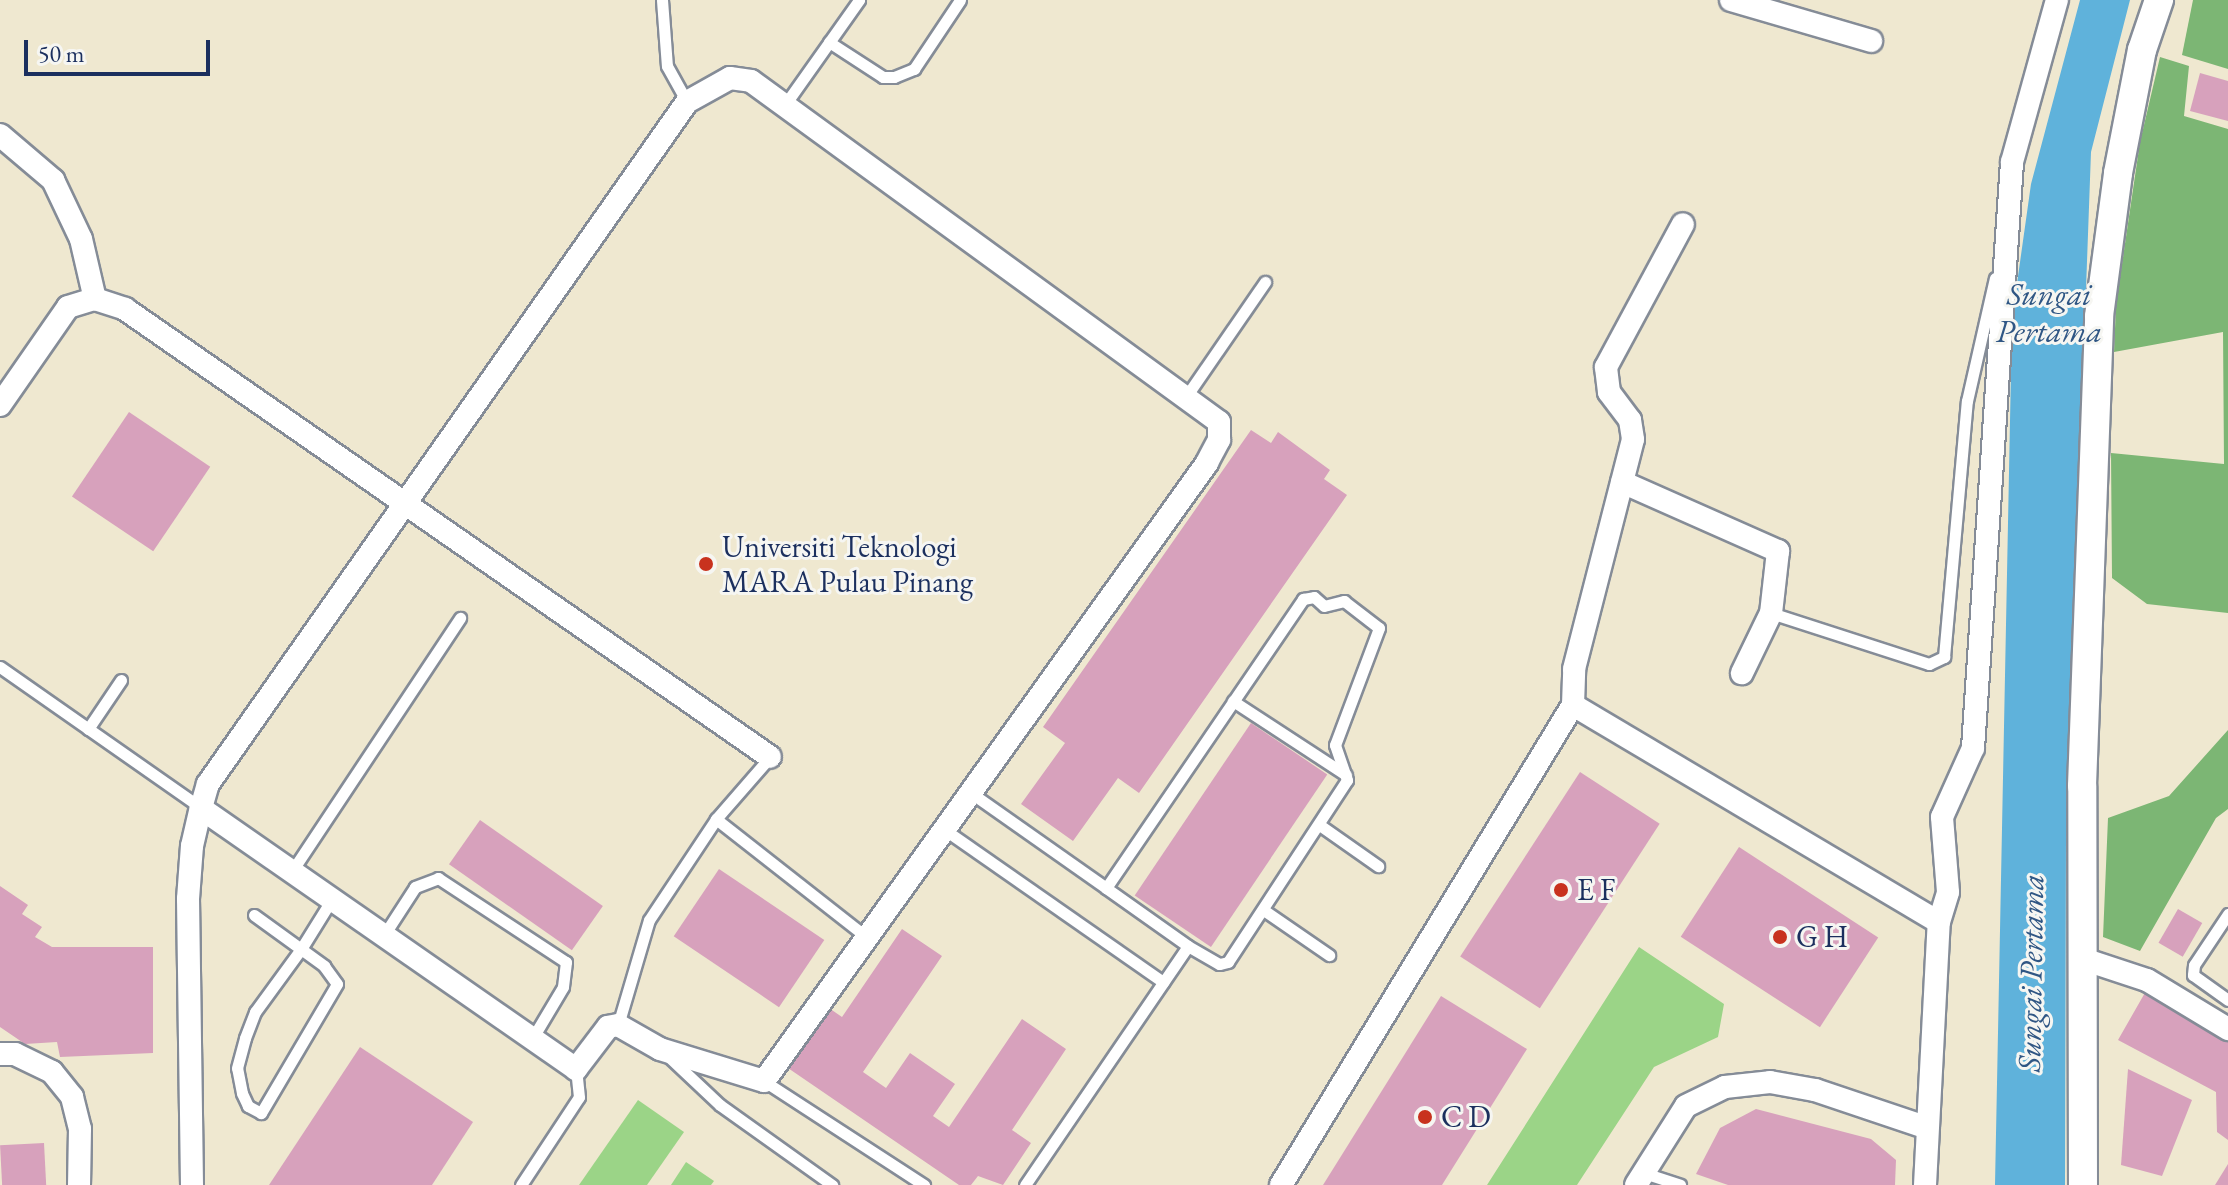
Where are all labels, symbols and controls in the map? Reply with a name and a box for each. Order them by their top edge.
scale bar [28,24,214,74]
text: 50 m [38,38,85,69]
water label: Sungai Pertama [1996,276,2102,351]
place label: Universiti Teknologi MARA Pulau Pinang [722,529,973,600]
marker: Universiti Teknologi MARA Pulau Pinang [697,555,715,573]
place label: E F [1577,872,1615,908]
water label: Sungai Pertama [2010,874,2052,1072]
marker: E F [1552,881,1570,899]
place label: G H [1796,919,1848,955]
marker: G H [1771,928,1789,946]
place label: C D [1441,1099,1491,1135]
marker: C D [1416,1108,1434,1126]

